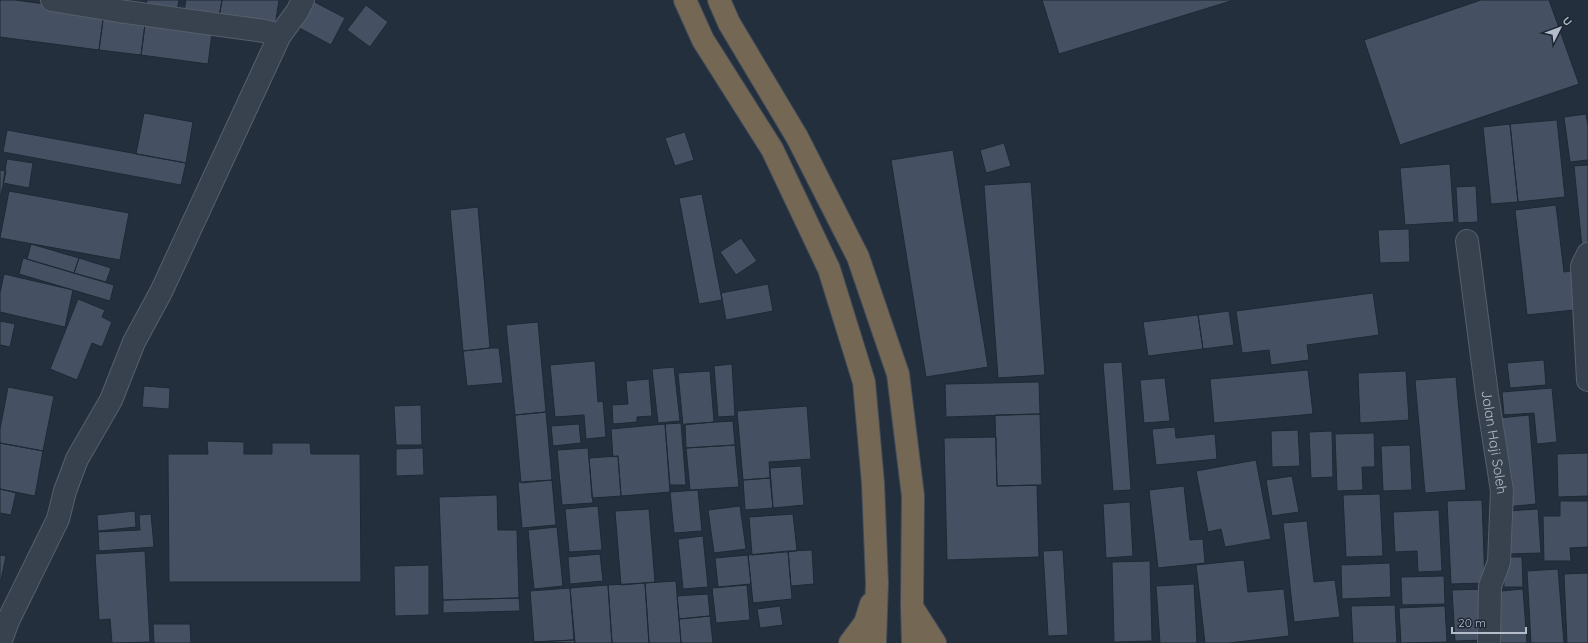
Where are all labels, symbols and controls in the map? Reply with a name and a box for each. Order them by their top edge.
north arrow [1540,8,1580,48]
text: U [1560,14,1575,29]
street label: Jalan Haji Soleh [1477,389,1511,495]
scale bar [1452,609,1526,635]
text: 20 m [1458,615,1486,630]

